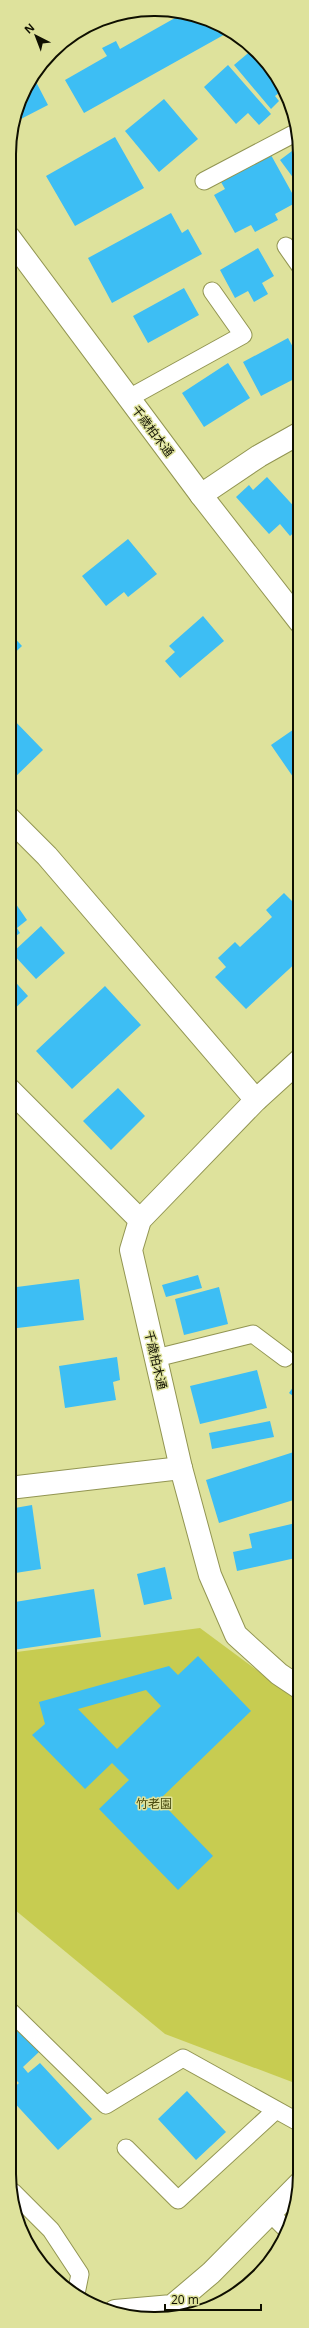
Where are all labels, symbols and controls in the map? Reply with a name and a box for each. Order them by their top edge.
north arrow [16,16,56,56]
text: N [21,20,37,37]
street label: 千歳柏木通 [128,402,178,460]
street label: 千歳柏木通 [141,1329,171,1391]
park label: 竹老園 [136,1795,172,1812]
scale bar [165,2286,261,2312]
text: 20 m [171,2291,199,2308]

